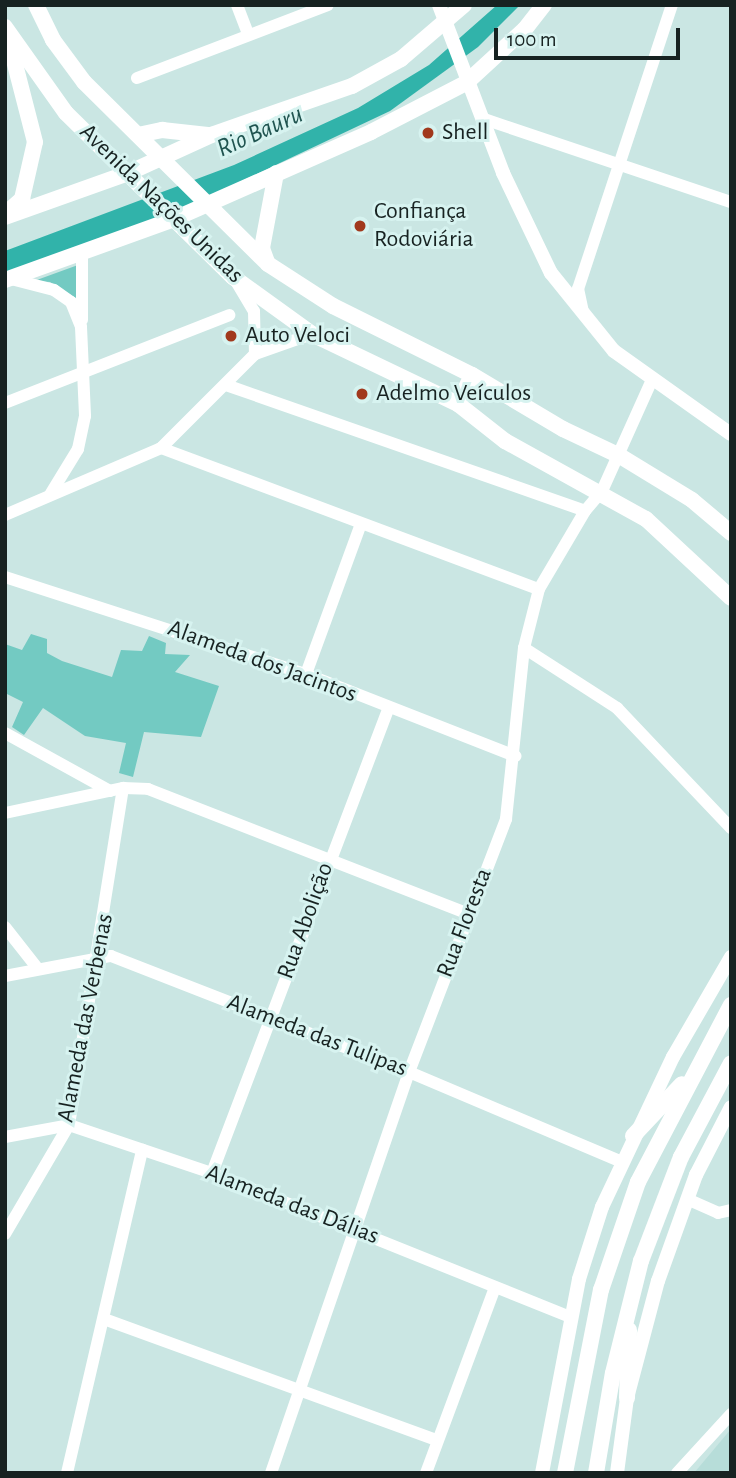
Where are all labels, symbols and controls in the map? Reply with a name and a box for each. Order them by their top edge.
scale bar [498,14,684,58]
text: 100 m [507,29,557,50]
water label: Rio Bauru [212,99,308,165]
street label: Avenida Nações Unidas [73,118,249,290]
place label: Shell [442,119,488,147]
marker: Shell [420,125,436,141]
place label: Confiança Rodoviária [374,198,474,254]
marker: Confiança Rodoviária [352,218,368,234]
place label: Auto Veloci [245,322,350,350]
marker: Auto Veloci [223,328,239,344]
place label: Adelmo Veículos [376,380,531,408]
marker: Adelmo Veículos [354,386,370,402]
street label: Alameda dos Jacintos [164,614,360,710]
street label: Rua Abolição [272,859,340,983]
street label: Rua Floresta [431,864,499,982]
street label: Alameda das Verbenas [52,911,120,1125]
street label: Alameda das Tulipas [223,988,411,1084]
street label: Alameda das Dálias [201,1159,383,1251]

